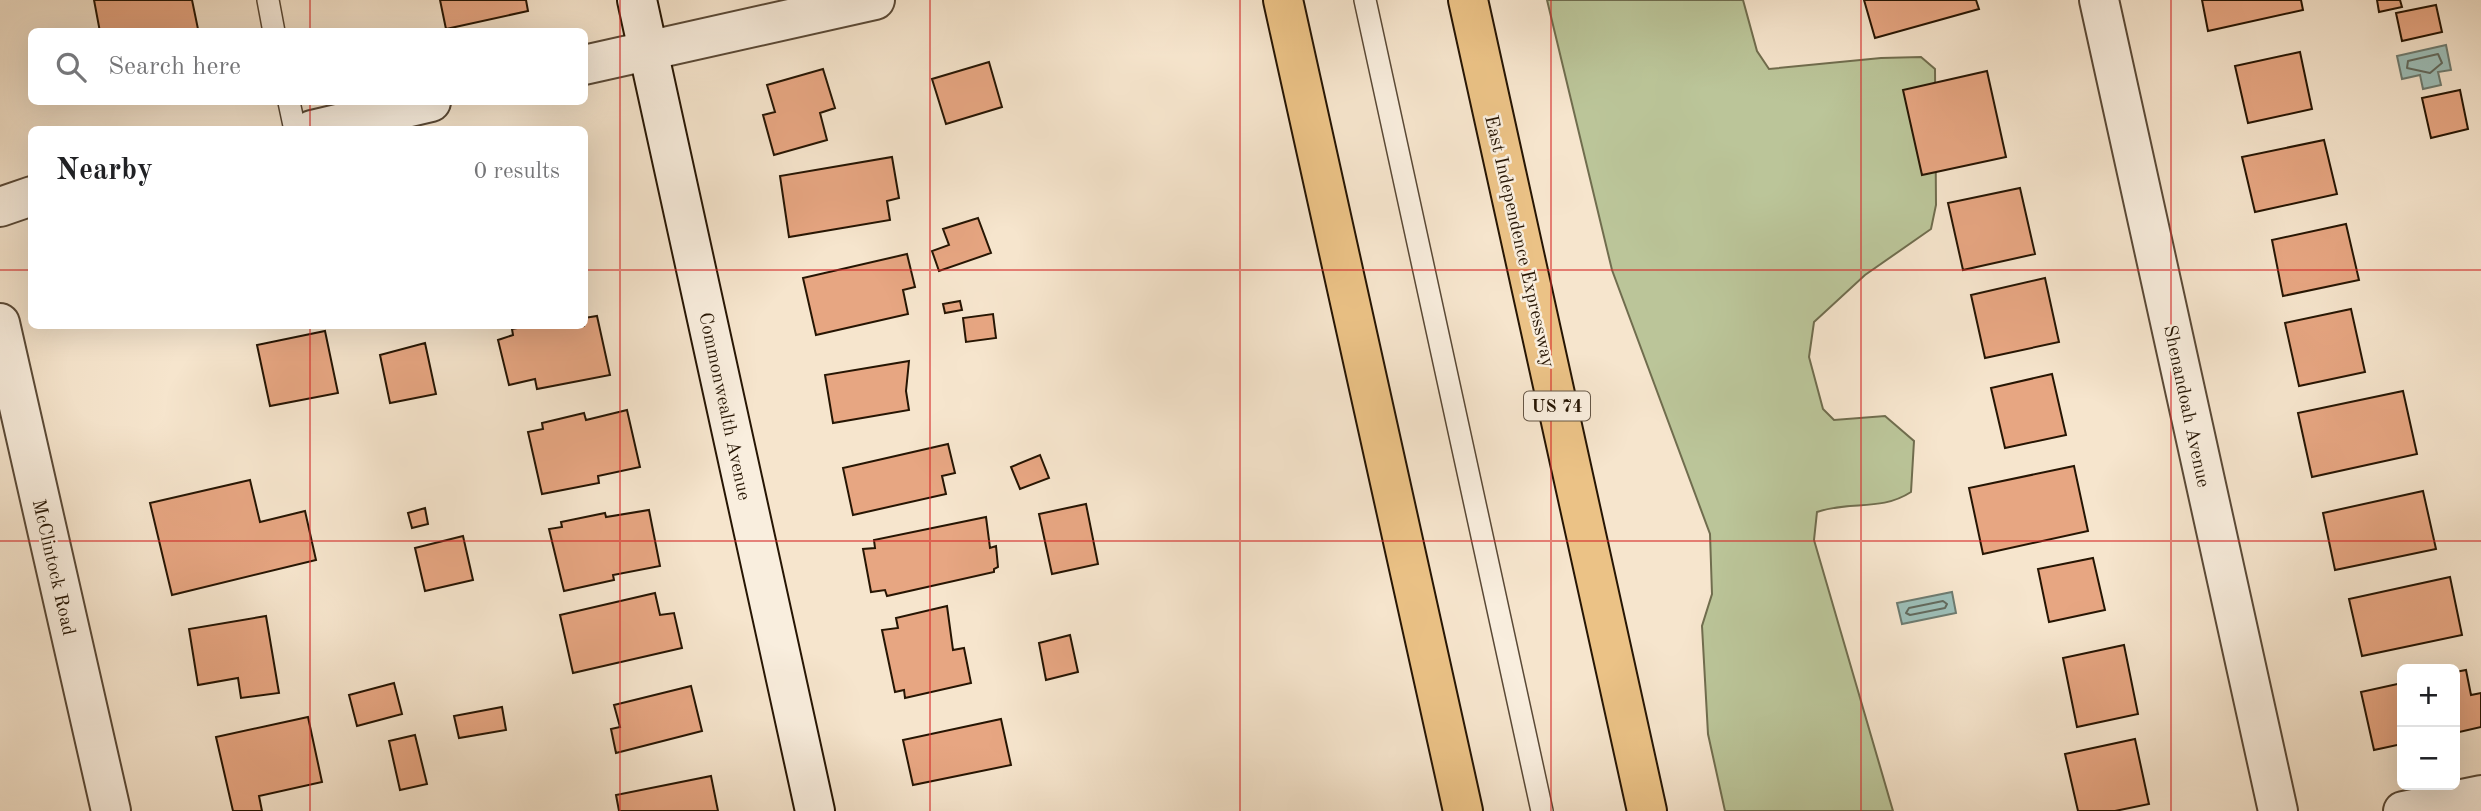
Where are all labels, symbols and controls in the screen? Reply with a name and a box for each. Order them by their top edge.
search box [28,28,588,105]
icon: search [52,48,90,86]
text: Search here [108,54,241,80]
street label: East Independence Expressway [1480,114,1557,370]
text: Nearby [56,156,153,186]
text: 0 results [474,160,560,183]
street label: Commonwealth Avenue [694,311,753,502]
street label: Shenandoah Avenue [2159,324,2212,489]
road number: US 74 [1524,392,1590,420]
street label: McClintock Road [28,498,78,638]
map controls [2397,664,2460,790]
button: + [2397,664,2460,727]
button: − [2397,727,2460,790]

